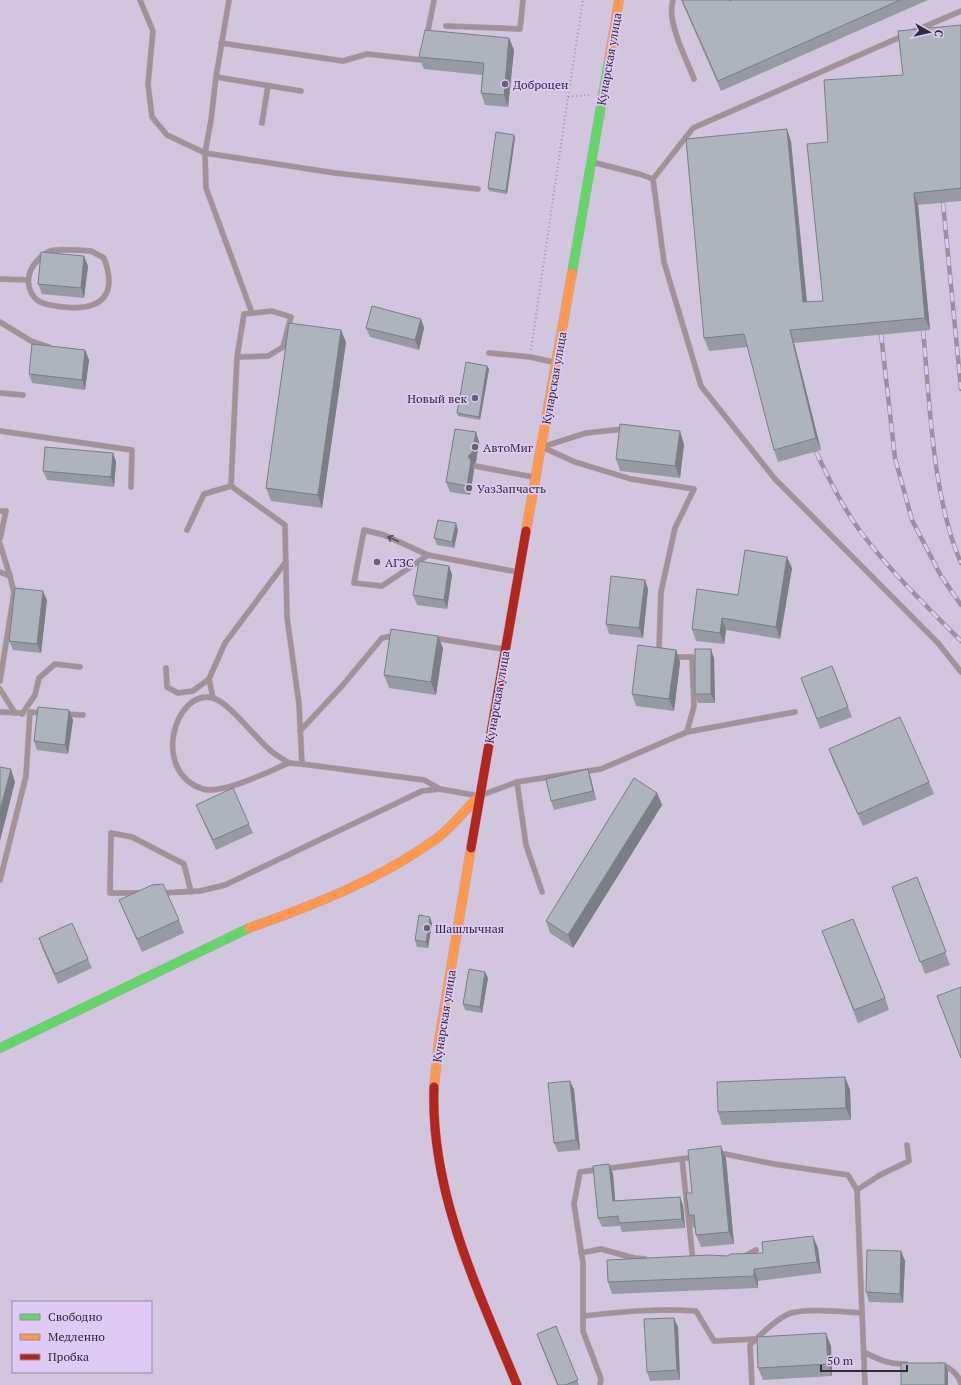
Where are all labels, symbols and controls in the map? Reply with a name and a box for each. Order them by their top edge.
street label: Кунарская улица [593,12,625,106]
north arrow [909,12,949,52]
text: С [931,29,946,38]
place label: Доброцен [513,77,568,92]
marker: Доброцен [500,79,510,89]
street label: Кунарская улица [538,331,570,425]
place label: Новый век [407,391,467,406]
marker: Новый век [470,393,480,403]
place label: АвтоМиг [483,440,533,455]
marker: АвтоМиг [470,442,480,452]
place label: УазЗапчасть [477,481,546,496]
marker: УазЗапчасть [464,483,474,493]
one-way arrow [387,535,399,542]
place label: АГЗС [385,555,414,570]
marker: АГЗС [372,557,382,567]
street label: Кунарская улица [481,650,513,744]
place label: Шашлычная [435,921,504,936]
marker: Шашлычная [422,923,432,933]
street label: Кунарская улица [429,969,459,1063]
legend [12,1301,152,1373]
text: Свободно [48,1309,103,1324]
text: Медленно [48,1329,105,1344]
scale bar [821,1347,907,1373]
text: Пробка [48,1349,89,1364]
text: 50 m [827,1353,854,1368]

